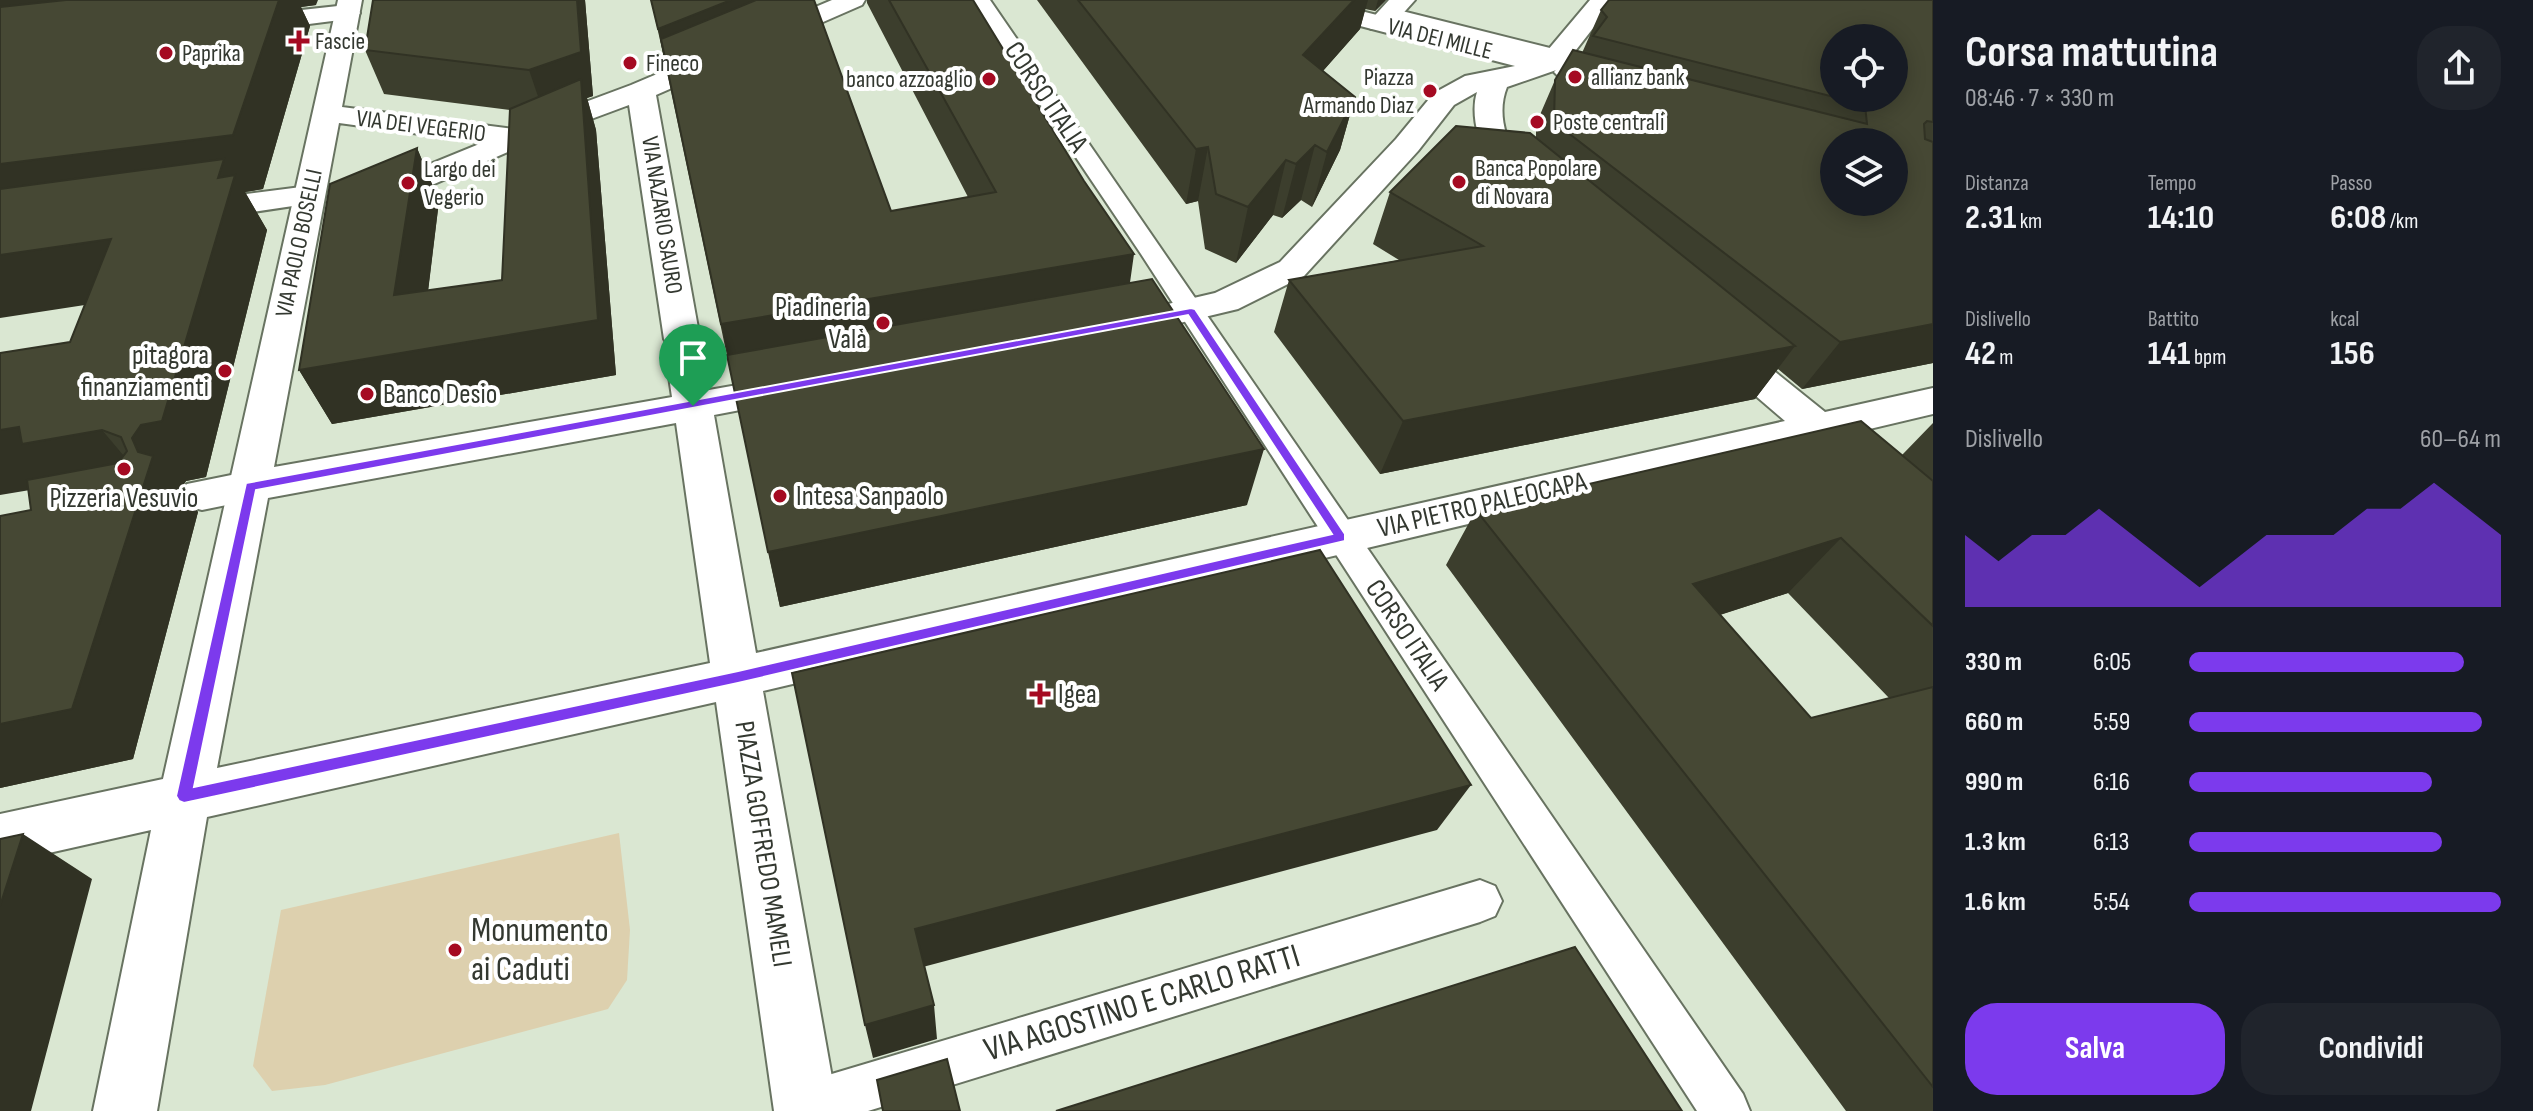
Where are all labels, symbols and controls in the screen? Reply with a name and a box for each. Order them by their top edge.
street label: VIA DEI MILLE [1385,12,1495,66]
map controls [1820,24,1908,216]
button: locate [1820,24,1908,112]
text: Corsa mattutina [1965,26,2218,79]
button: share [2417,26,2501,110]
place label: Fascie [315,27,365,56]
marker: Fascie [290,32,308,50]
street label: CORSO ITALIA [997,35,1096,159]
place label: Paprika [182,39,241,68]
marker: Paprika [157,44,175,62]
place label: Fineco [646,49,699,78]
marker: Fineco [621,54,639,72]
place label: Piazza Armando Diaz [1303,63,1414,120]
place label: allianz bank [1591,63,1685,92]
place label: banco azzoaglio [846,65,973,94]
marker: allianz bank [1566,68,1584,86]
marker: banco azzoaglio [980,70,998,88]
marker: Piazza Armando Diaz [1421,82,1439,100]
text: 08:46 · 7 × 330 m [1965,83,2114,114]
street label: VIA DEI VEGERIO [355,104,487,148]
place label: Poste centrali [1553,108,1664,137]
marker: Poste centrali [1528,113,1546,131]
button: layers [1820,128,1908,216]
street label: VIA NAZARIO SAURO [635,134,689,296]
place label: Banca Popolare di Novara [1475,154,1597,211]
place label: Largo dei Vegerio [424,155,496,212]
street label: VIA PAOLO BOSELLI [269,166,329,320]
text: Distanza [1965,170,2029,197]
text: Tempo [2148,170,2196,197]
text: Passo [2330,170,2372,197]
marker: Banca Popolare di Novara [1450,173,1468,191]
marker: Largo dei Vegerio [399,174,417,192]
text: 2.31 [1965,197,2016,238]
text: 14:10 [2148,197,2214,238]
text: 6:08 [2330,197,2386,238]
text: km [2016,208,2042,235]
text: /km [2386,208,2418,235]
place label: Piadineria Valà [775,291,867,356]
text: Dislivello [1965,306,2031,333]
text: Battito [2148,306,2199,333]
text: kcal [2330,306,2359,333]
marker: Piadineria Valà [874,314,892,332]
pin [659,324,727,406]
text: 42 [1965,333,1996,374]
text: 141 [2148,333,2190,374]
text: 156 [2330,333,2375,374]
icon: arrive [671,336,715,380]
place label: pitagora finanziamenti [81,339,209,404]
text: m [1996,344,2013,371]
text: bpm [2190,344,2226,371]
marker: pitagora finanziamenti [216,362,234,380]
place label: Banco Desio [383,378,497,411]
marker: Banco Desio [358,385,376,403]
text: Dislivello [1965,424,2043,455]
text: 60–64 m [2420,424,2501,455]
marker: Pizzeria Vesuvio [115,460,133,478]
street label: VIA PIETRO PALEOCAPA [1374,465,1591,545]
place label: Intesa Sanpaolo [796,480,944,513]
place label: Pizzeria Vesuvio [50,482,198,515]
marker: Intesa Sanpaolo [771,487,789,505]
street label: CORSO ITALIA [1358,573,1457,697]
text: 330 m [1965,647,2022,678]
text: 6:05 [2093,647,2131,678]
place label: Igea [1058,678,1097,711]
marker: Igea [1029,683,1051,705]
text: 660 m [1965,707,2023,738]
text: 5:59 [2093,707,2130,738]
street label: PIAZZA GOFFREDO MAMELI [727,719,799,969]
text: 990 m [1965,767,2023,798]
text: 6:16 [2093,767,2130,798]
text: 1.3 km [1965,827,2026,858]
text: 6:13 [2093,827,2129,858]
text: 1.6 km [1965,887,2026,918]
text: 5:54 [2093,887,2130,918]
place label: Monumento ai Caduti [471,910,609,990]
street label: VIA AGOSTINO E CARLO RATTI [979,935,1305,1071]
marker: Monumento ai Caduti [446,941,464,959]
button: Salva [1965,1003,2225,1095]
button: Condividi [2241,1003,2501,1095]

